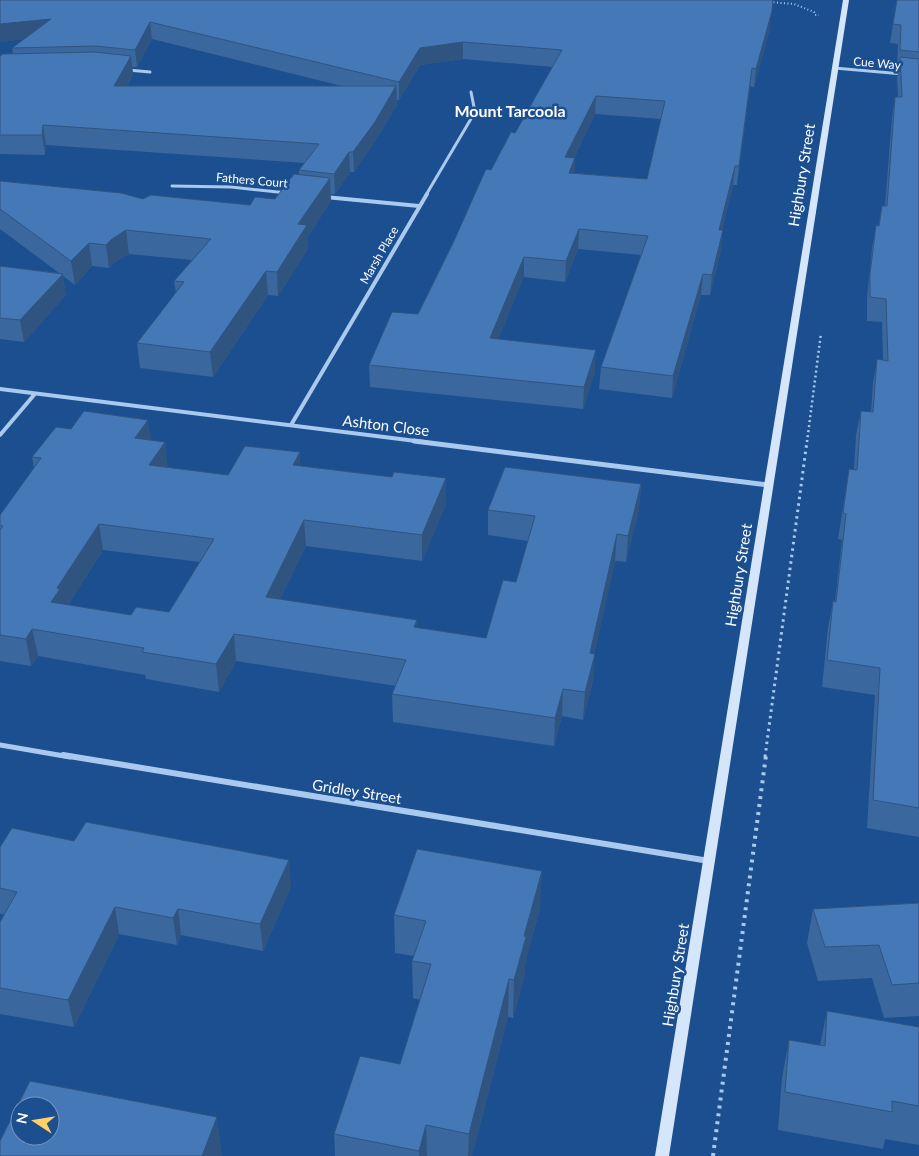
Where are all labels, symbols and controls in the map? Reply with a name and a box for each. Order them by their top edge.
street label: Cue Way [853,53,902,73]
district label: Mount Tarcoola [454,101,566,120]
street label: Highbury Street [784,122,818,228]
street label: Fathers Court [216,169,289,191]
street label: Marsh Place [356,223,402,287]
street label: Ashton Close [342,411,431,439]
street label: Highbury Street [721,522,755,628]
street label: Gridley Street [311,775,404,807]
street label: Highbury Street [658,922,692,1028]
north arrow [10,1096,60,1146]
text: N [12,1111,31,1125]

